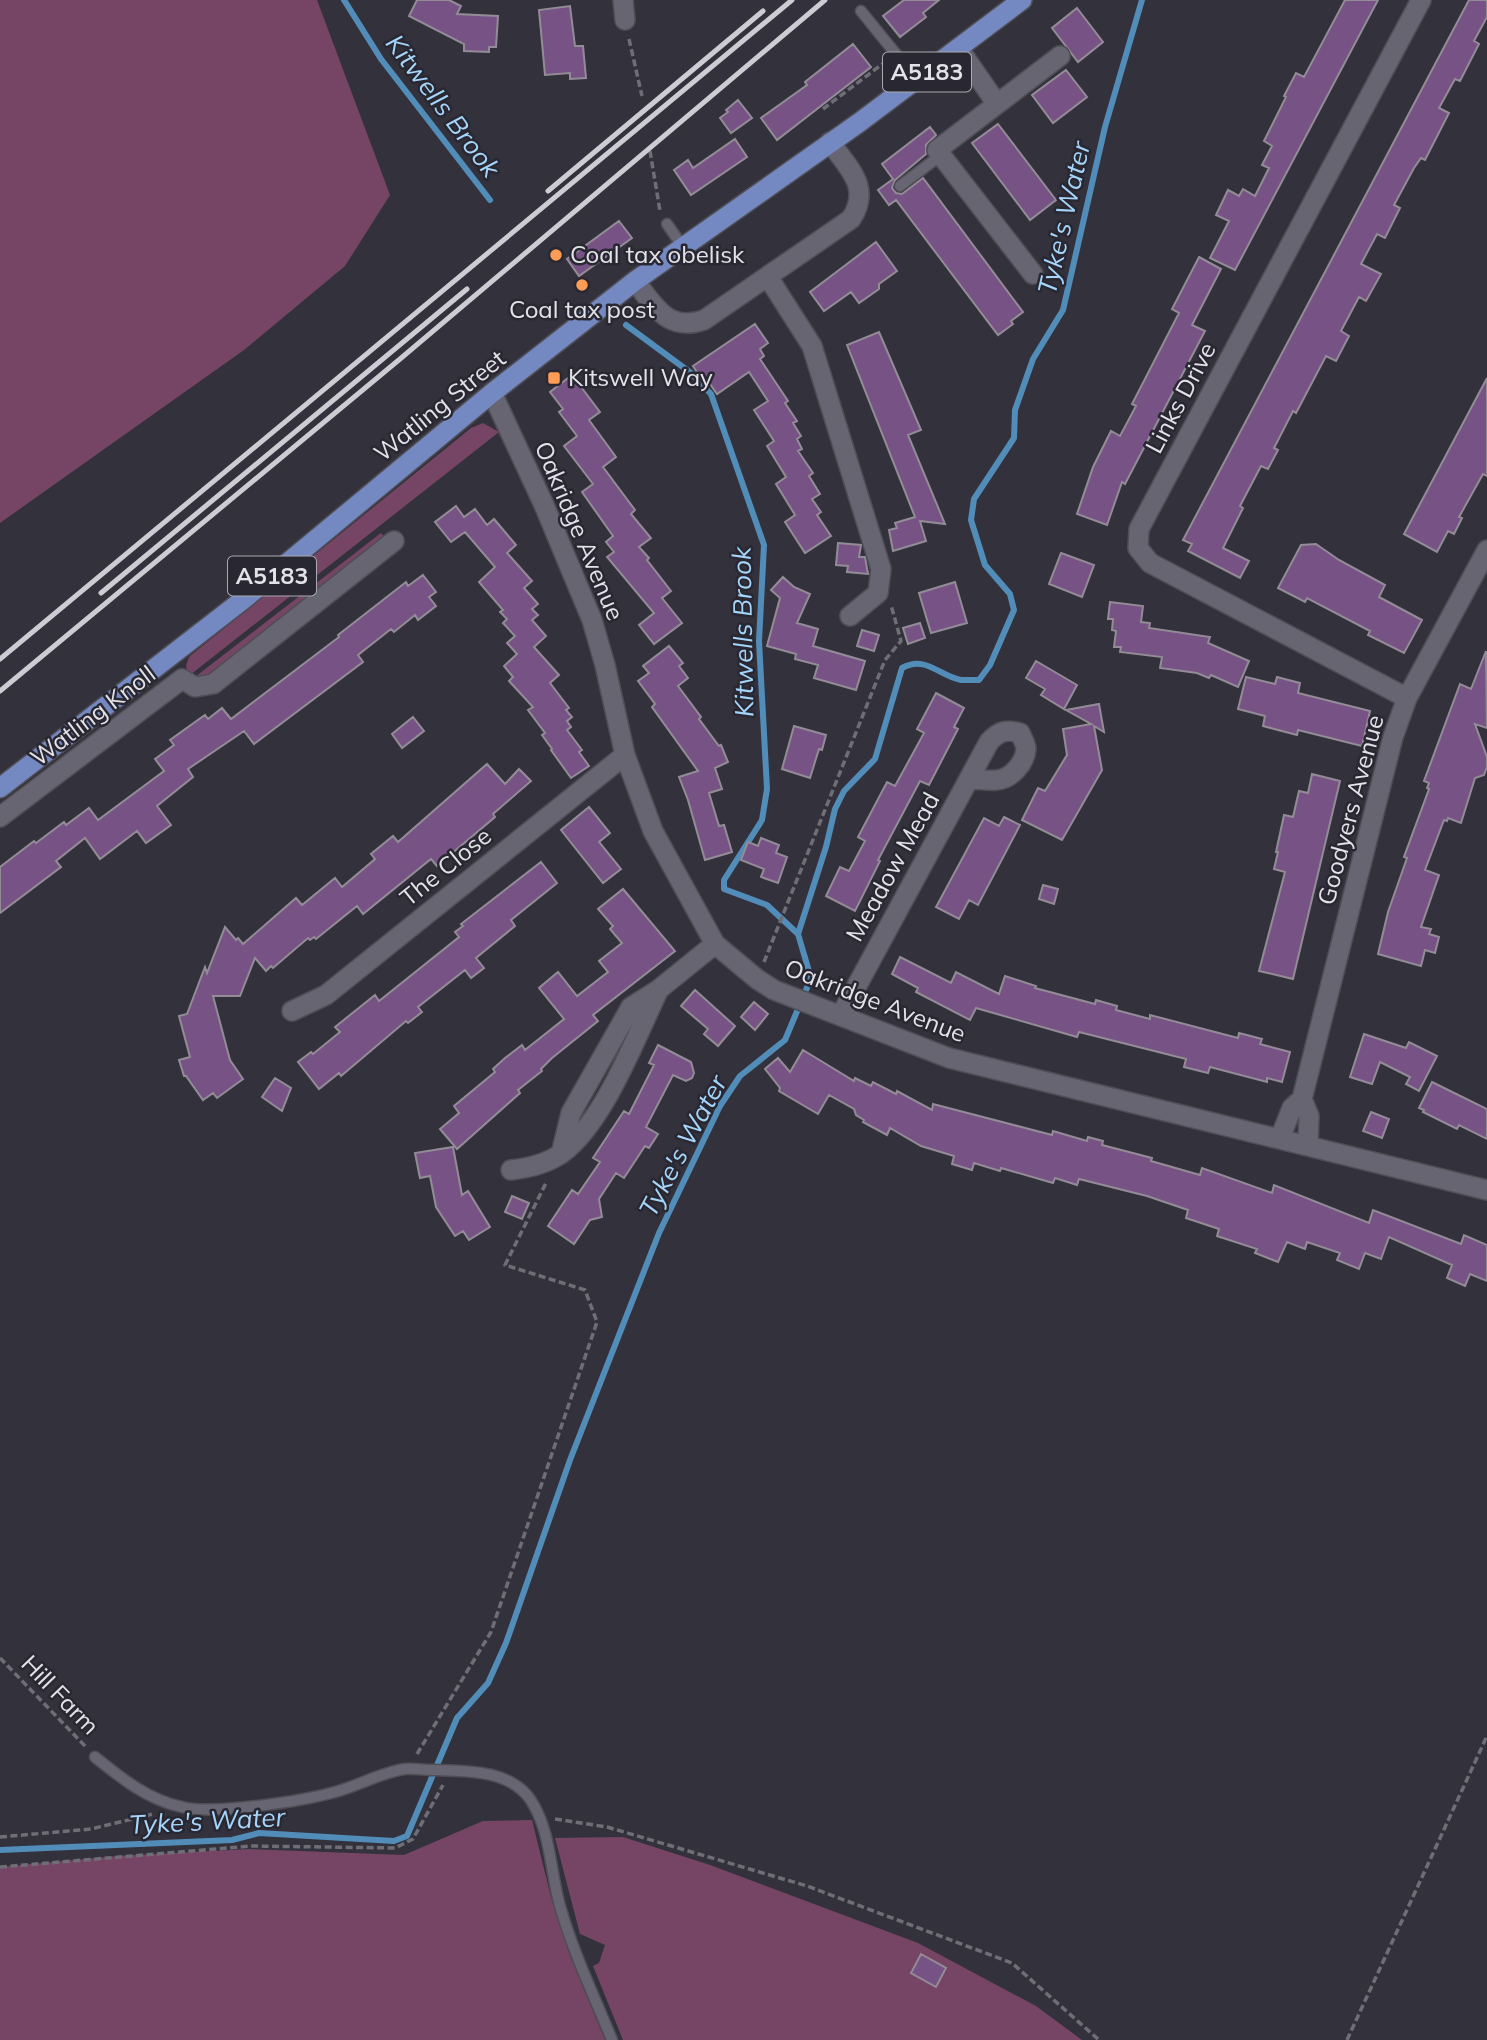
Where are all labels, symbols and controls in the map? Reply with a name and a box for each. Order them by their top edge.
water label: Kitwells Brook [379,28,508,184]
road number: A5183 [883,53,971,92]
water label: Tyke's Water [1030,137,1097,298]
place label: Coal tax obelisk [570,239,745,269]
marker: Coal tax obelisk [548,247,564,263]
marker: Coal tax post [574,277,590,293]
place label: Coal tax post [509,294,655,324]
street label: Links Drive [1138,337,1222,458]
street label: Watling Street [367,343,511,467]
place label: Kitswell Way [568,362,713,392]
marker: Kitswell Way [546,370,562,386]
street label: Oakridge Avenue [529,437,631,625]
water label: Kitwells Brook [725,546,760,718]
road number: A5183 [228,556,316,596]
street label: Watling Knoll [24,658,161,772]
street label: Goodyers Avenue [1310,712,1390,908]
street label: Meadow Mead [839,787,945,946]
street label: The Close [394,820,497,912]
street label: Oakridge Avenue [781,952,970,1048]
water label: Tyke's Water [631,1068,734,1222]
street label: Hill Farm [16,1648,106,1740]
water label: Tyke's Water [128,1800,287,1841]

